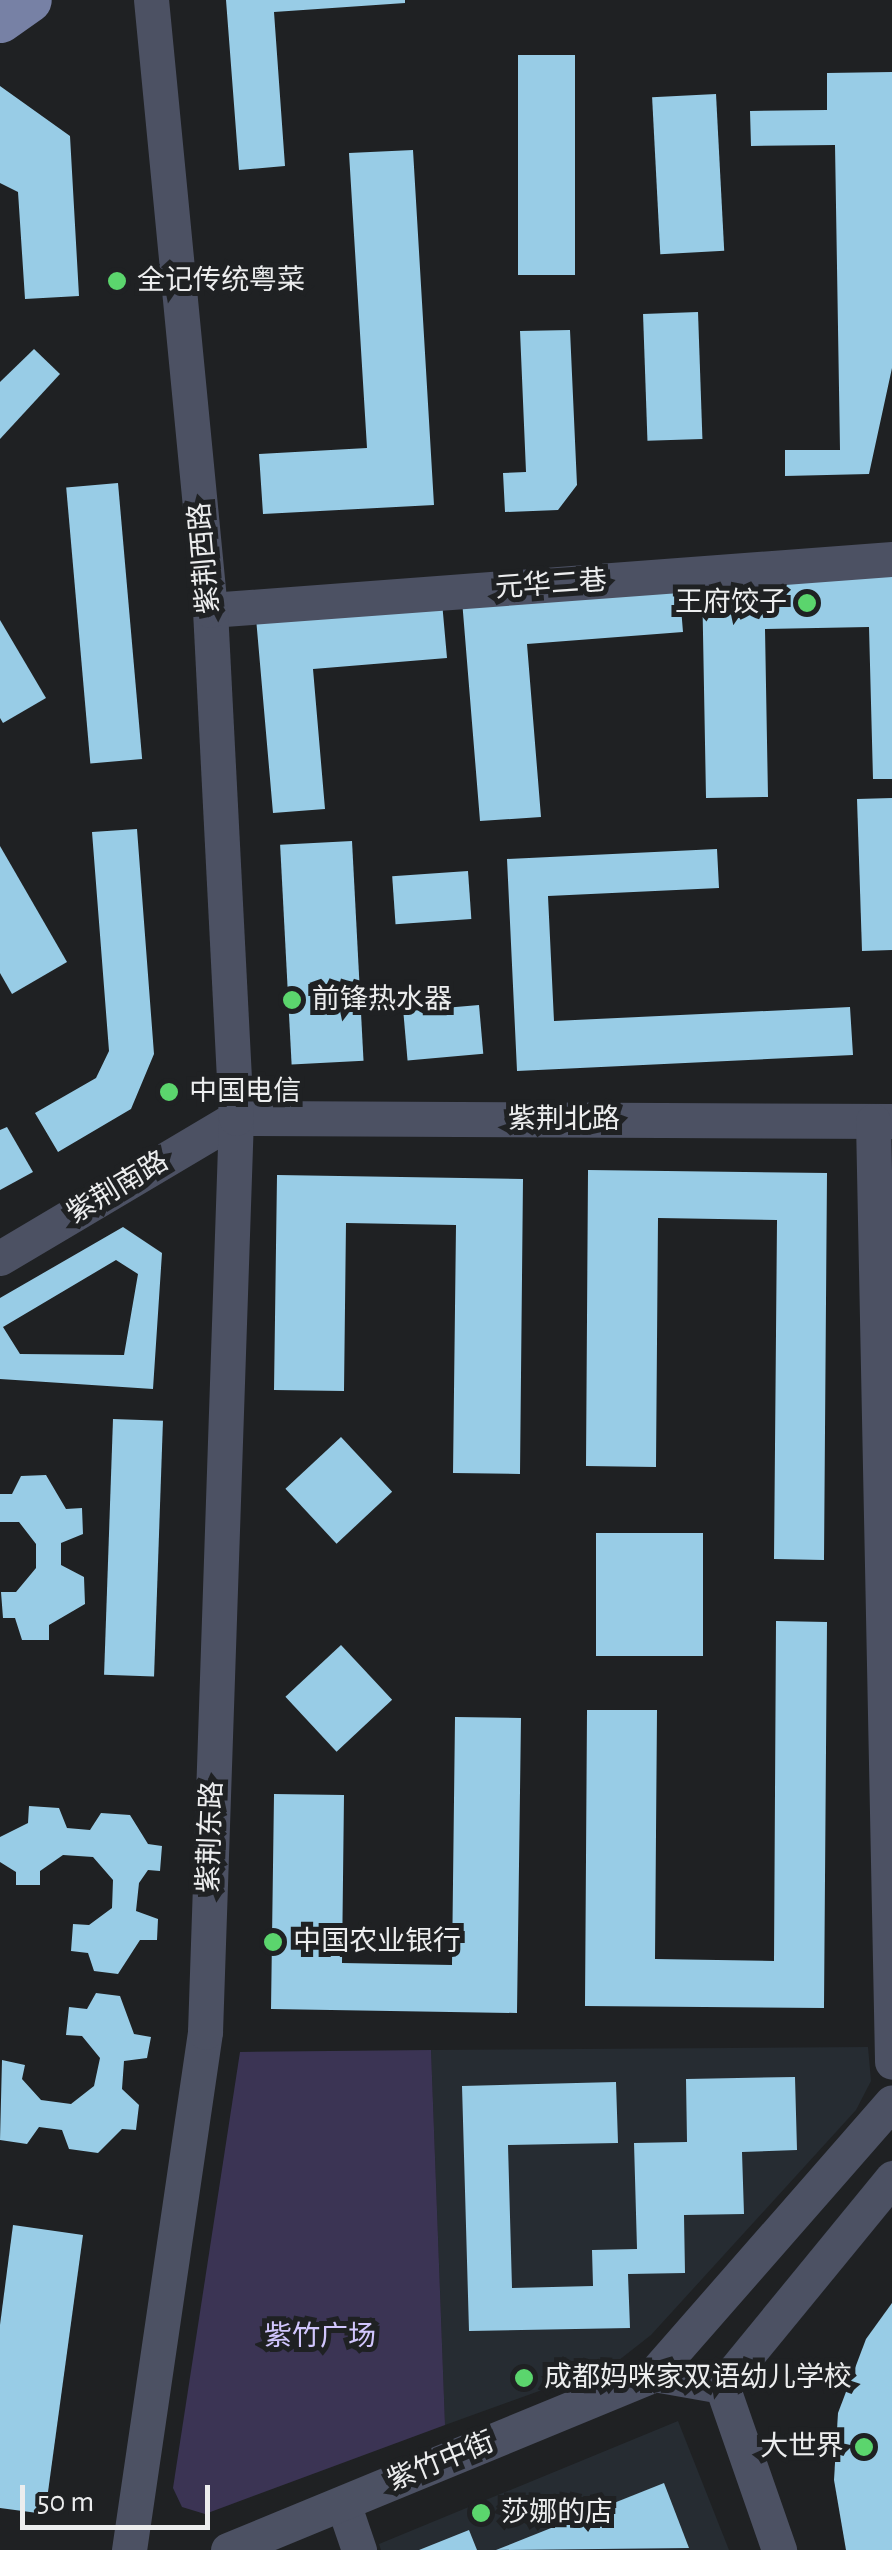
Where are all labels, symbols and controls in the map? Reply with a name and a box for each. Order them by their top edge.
place label: 全记传统粤菜 [137,264,305,298]
marker: 全记传统粤菜 [106,270,128,292]
street label: 紫荆西路 [183,501,227,615]
street label: 元华二巷 [494,564,608,606]
place label: 王府饺子 [675,586,787,620]
marker: 王府饺子 [796,592,818,614]
place label: 前锋热水器 [312,983,452,1017]
marker: 前锋热水器 [281,989,303,1011]
place label: 中国电信 [189,1075,301,1109]
marker: 中国电信 [158,1081,180,1103]
street label: 紫荆北路 [508,1103,620,1137]
street label: 紫荆南路 [61,1145,175,1231]
street label: 紫荆东路 [192,1780,230,1894]
place label: 中国农业银行 [293,1925,461,1959]
marker: 中国农业银行 [262,1931,284,1953]
park label: 紫竹广场 [264,2320,376,2354]
place label: 成都妈咪家双语幼儿学校 [544,2361,852,2395]
marker: 成都妈咪家双语幼儿学校 [513,2367,535,2389]
street label: 紫竹中街 [383,2425,499,2499]
place label: 大世界 [760,2430,844,2464]
marker: 大世界 [853,2436,875,2458]
scale bar [25,2465,215,2527]
text: 50 m [37,2487,94,2517]
place label: 莎娜的店 [501,2496,613,2530]
marker: 莎娜的店 [470,2502,492,2524]

